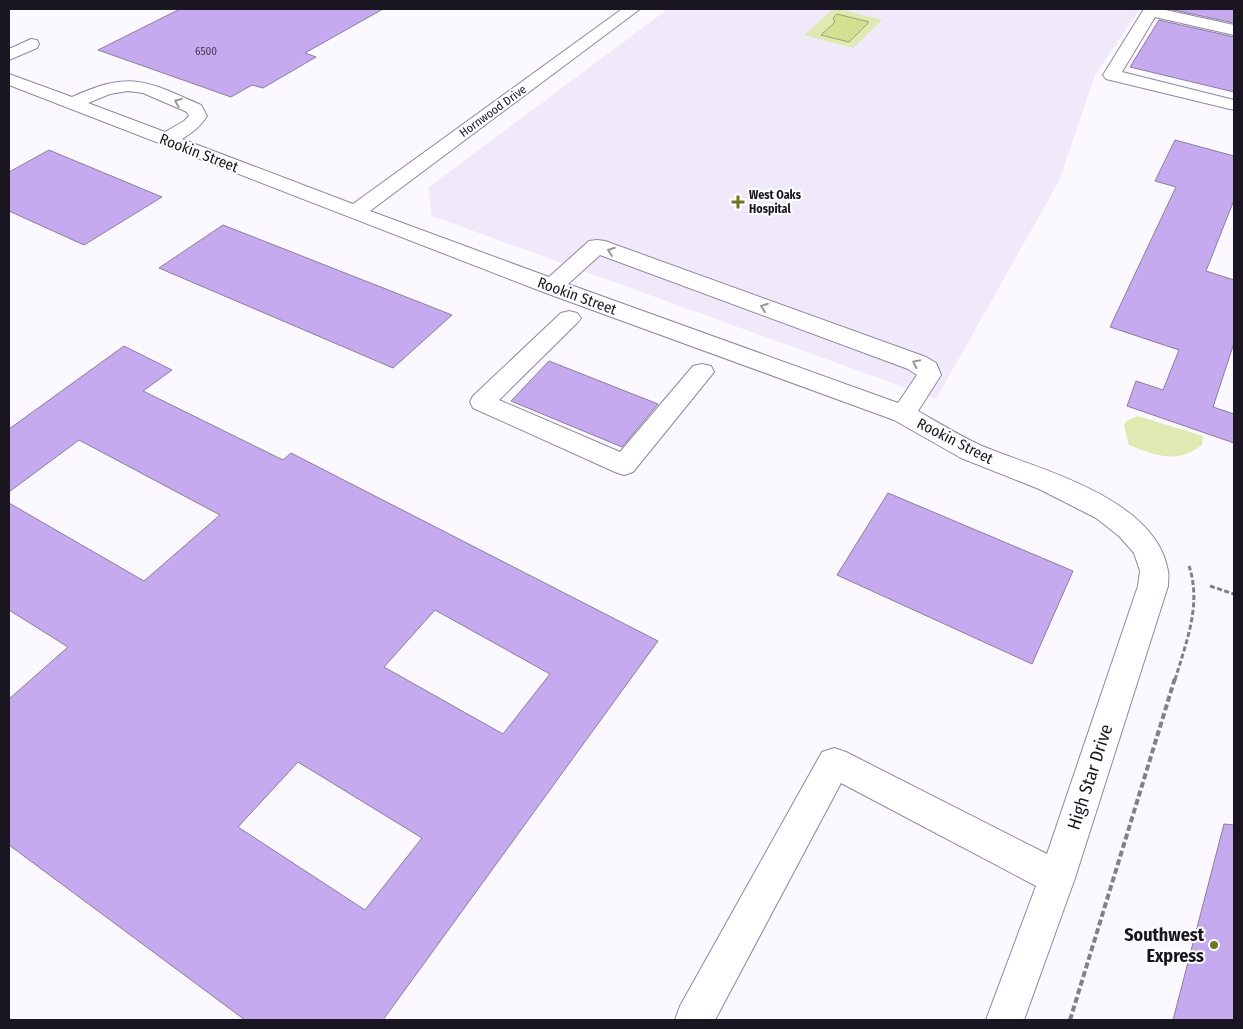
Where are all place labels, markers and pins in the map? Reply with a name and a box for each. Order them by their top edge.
place label: West Oaks Hospital [749,188,802,216]
marker: West Oaks Hospital [731,195,745,209]
place label: Southwest Express [1124,924,1205,967]
marker: Southwest Express [1208,939,1220,951]

